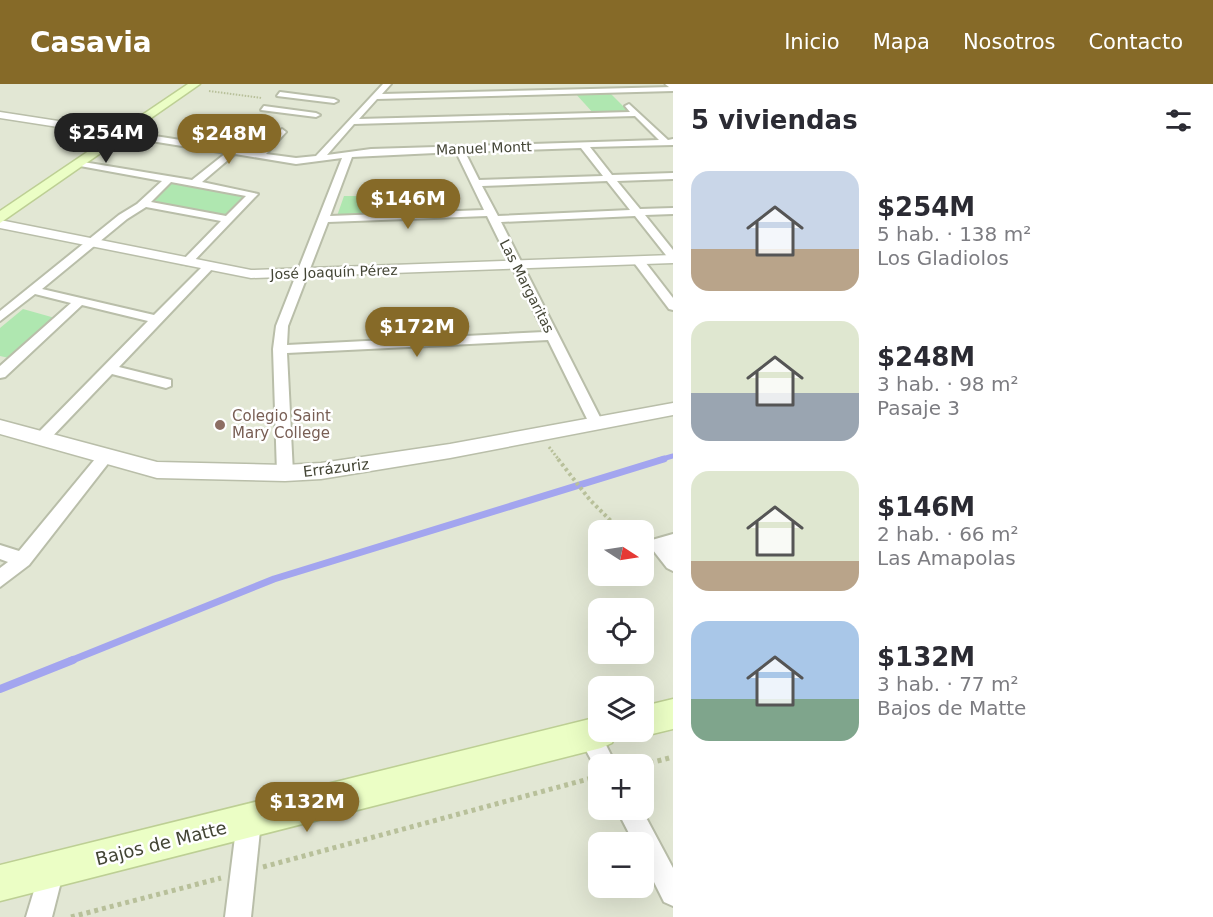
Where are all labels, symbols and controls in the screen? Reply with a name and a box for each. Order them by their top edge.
text: Casavia [30,26,152,59]
text: Inicio [784,30,840,54]
text: Mapa [873,30,930,54]
text: Nosotros [963,30,1055,54]
text: Contacto [1088,30,1183,54]
icon: filters [1162,104,1195,137]
text: 5 viviendas [691,105,858,135]
pin: $254M [64,113,148,164]
pin: $248M [187,114,271,165]
text: $254M [68,120,144,144]
text: $248M [191,121,267,145]
street label: Manuel Montt [436,138,533,158]
pin: $146M [366,179,450,230]
text: $146M [370,186,446,210]
text: $254M [877,192,975,222]
icon: home [739,195,811,267]
text: 5 hab. · 138 m² [877,222,1031,246]
street label: Las Margaritas [497,237,557,335]
text: Los Gladiolos [877,246,1009,270]
street label: José Joaquín Pérez [269,262,398,282]
pin: $172M [375,307,459,358]
text: $172M [379,314,455,338]
text: $248M [877,342,975,372]
icon: home [739,345,811,417]
text: 3 hab. · 98 m² [877,372,1018,396]
text: Pasaje 3 [877,396,960,420]
place label: Colegio Saint Mary College [232,407,331,442]
marker: Colegio Saint Mary College [213,418,227,432]
street label: Errázuriz [302,455,370,481]
text: $146M [877,492,975,522]
icon: home [739,495,811,567]
north arrow [588,520,654,586]
map controls [588,520,654,898]
text: 2 hab. · 66 m² [877,522,1018,546]
text: Las Amapolas [877,546,1016,570]
button: locate [588,598,654,664]
text: $132M [877,642,975,672]
icon: home [739,645,811,717]
text: 3 hab. · 77 m² [877,672,1018,696]
button: layers [588,676,654,742]
text: Bajos de Matte [877,696,1026,720]
button: + [588,754,654,820]
pin: $132M [265,782,349,833]
text: $132M [269,789,345,813]
street label: Bajos de Matte [93,817,229,869]
button: − [588,832,654,898]

